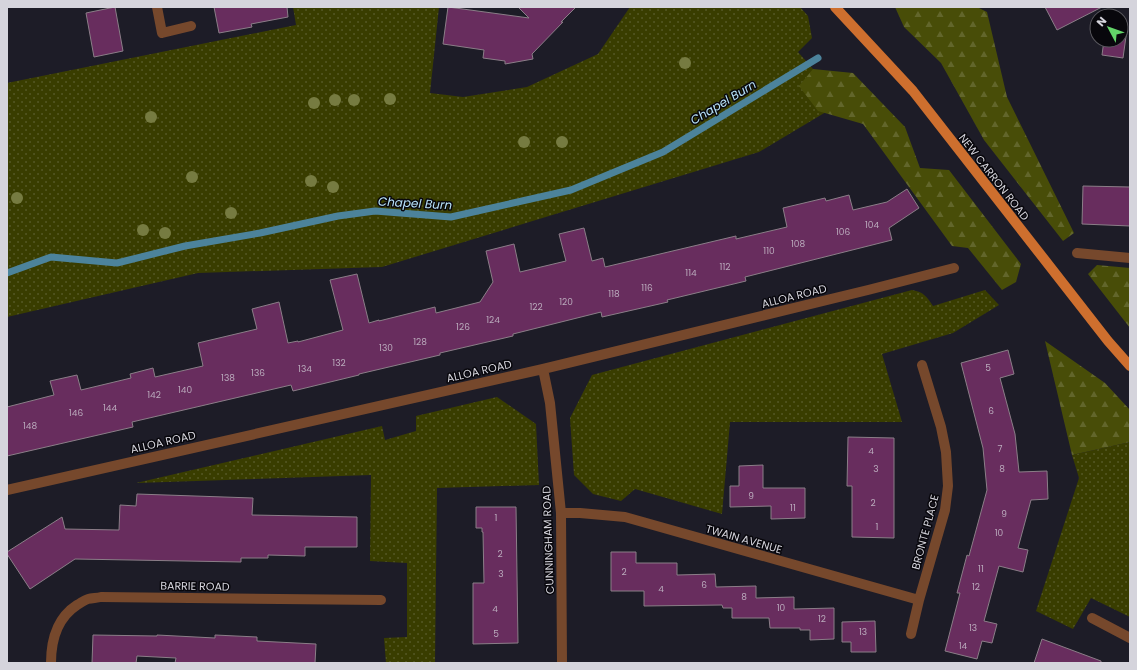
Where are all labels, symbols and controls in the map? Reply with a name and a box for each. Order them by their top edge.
north arrow [1089,8,1129,48]
text: N [1093,13,1110,30]
water label: Chapel Burn [687,76,759,128]
street label: NEW CARRON ROAD [955,130,1033,224]
water label: Chapel Burn [377,193,453,213]
house number: 104 [865,219,879,231]
house number: 106 [836,226,850,238]
house number: 108 [791,238,805,250]
house number: 110 [763,245,775,257]
house number: 112 [720,261,730,273]
house number: 114 [685,267,697,279]
street label: ALLOA ROAD [760,280,828,312]
house number: 116 [641,282,653,294]
house number: 118 [608,288,620,300]
house number: 120 [559,296,573,308]
house number: 122 [529,301,543,313]
house number: 124 [486,314,500,326]
house number: 126 [456,321,470,333]
house number: 128 [413,336,427,348]
house number: 130 [379,342,393,354]
street label: ALLOA ROAD [445,356,513,386]
house number: 132 [332,357,346,369]
house number: 5 [985,362,991,374]
house number: 134 [298,363,312,375]
house number: 136 [251,367,265,379]
house number: 138 [221,372,235,384]
house number: 140 [178,384,192,396]
house number: 142 [147,389,161,401]
house number: 144 [103,402,117,414]
house number: 6 [988,405,994,417]
house number: 146 [69,407,83,419]
house number: 148 [23,420,37,432]
street label: ALLOA ROAD [129,427,197,457]
house number: 7 [998,443,1003,455]
house number: 4 [868,445,874,457]
house number: 3 [873,463,879,475]
house number: 8 [999,463,1005,475]
street label: CUNNINGHAM ROAD [538,485,558,594]
house number: 9 [748,490,754,502]
street label: BRONTE PLACE [907,493,943,571]
house number: 2 [870,497,876,509]
house number: 11 [790,502,796,514]
house number: 9 [1001,508,1007,520]
house number: 1 [495,512,498,524]
street label: TWAIN AVENUE [704,520,784,558]
house number: 1 [876,521,879,533]
house number: 10 [995,527,1004,539]
house number: 2 [497,548,503,560]
house number: 11 [978,563,984,575]
house number: 2 [621,566,627,578]
house number: 3 [498,568,504,580]
street label: BARRIE ROAD [160,577,230,595]
house number: 6 [701,579,707,591]
house number: 12 [972,581,980,593]
house number: 4 [658,583,664,595]
house number: 8 [741,591,747,603]
house number: 10 [777,602,786,614]
house number: 4 [492,603,498,615]
house number: 12 [818,613,826,625]
house number: 13 [969,622,977,634]
house number: 13 [859,626,867,638]
house number: 5 [493,628,499,640]
house number: 14 [959,640,968,652]

